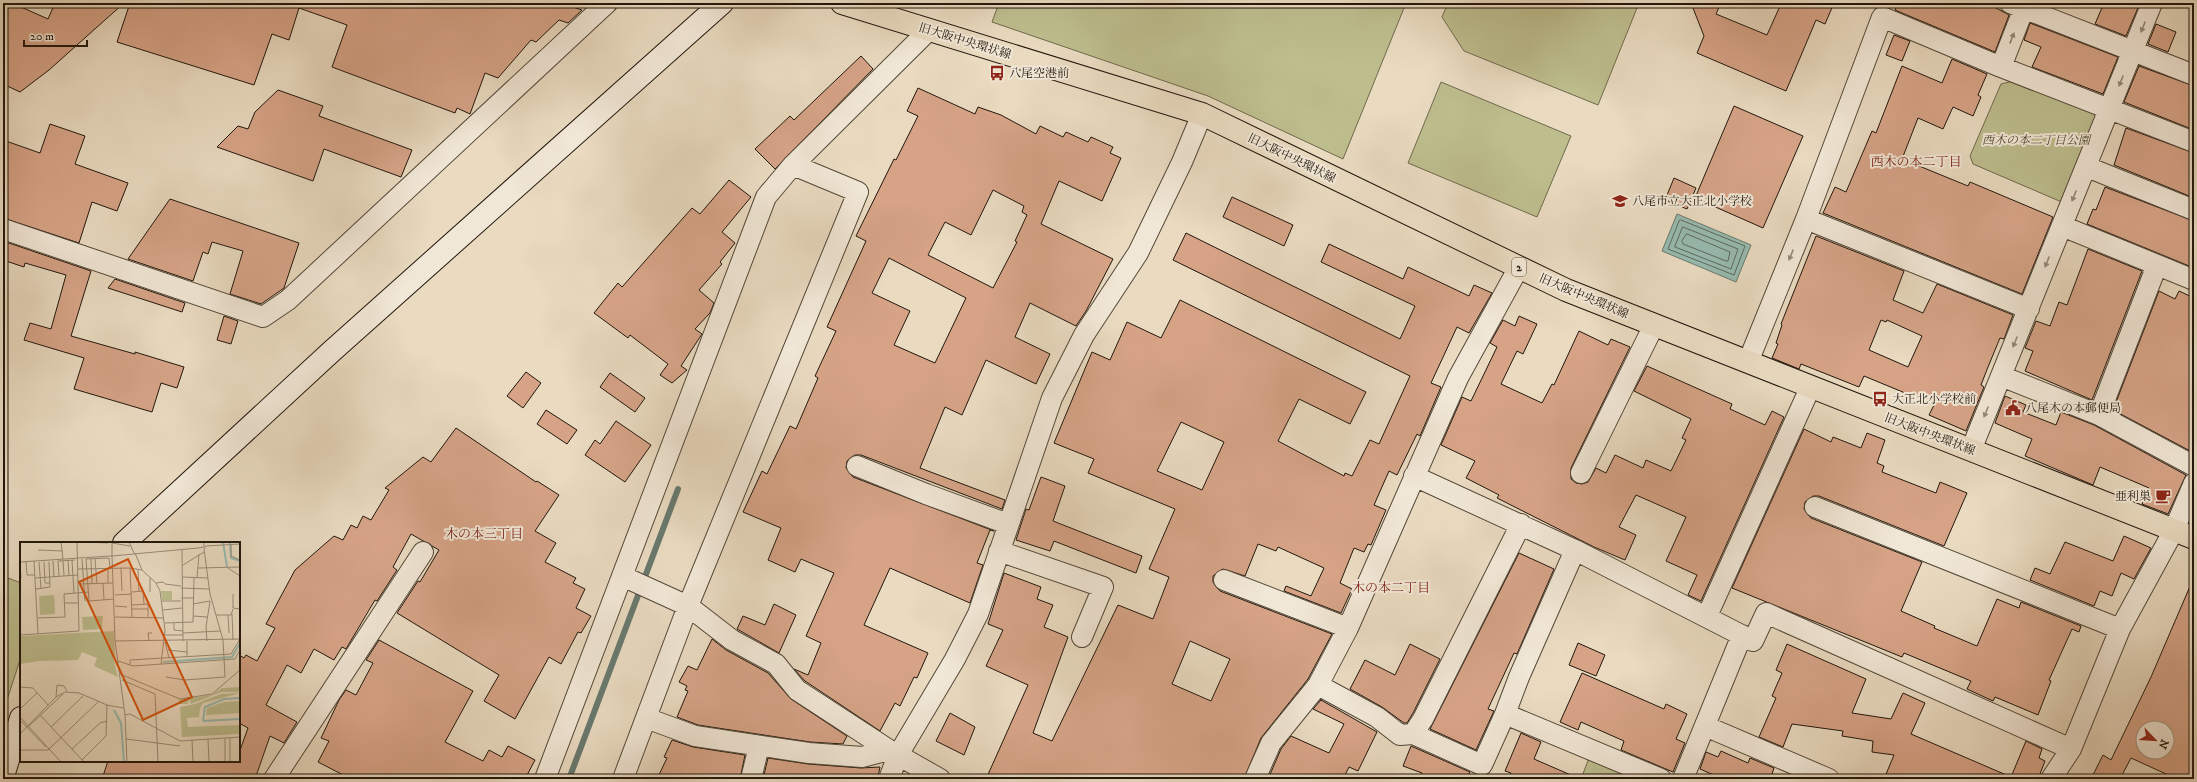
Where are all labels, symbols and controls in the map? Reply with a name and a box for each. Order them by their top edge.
street label: 旧大阪中央環状線 [917,20,1013,63]
scale bar [24,22,87,48]
one-way arrow [2139,22,2145,34]
text: 20 m [30,29,54,44]
one-way arrow [2010,31,2016,43]
bus stop icon: 八尾空港前 [988,64,1006,82]
place label: 八尾空港前 [1009,66,1069,81]
one-way arrow [2118,75,2124,87]
street label: 旧大阪中央環状線 [1245,131,1338,186]
park label: 西木の本二丁目公園 [1982,133,2092,148]
district label: 西木の本二丁目 [1870,154,1962,170]
one-way arrow [2071,191,2077,203]
school or university icon: 八尾市立大正北小学校 [1611,192,1629,210]
place label: 八尾市立大正北小学校 [1632,194,1752,209]
one-way arrow [1788,250,1794,262]
one-way arrow [2044,257,2050,269]
road number: 2 [1512,258,1526,276]
street label: 旧大阪中央環状線 [1537,271,1631,322]
one-way arrow [2012,337,2018,349]
bus stop icon: 大正北小学校前 [1871,390,1889,408]
place label: 大正北小学校前 [1892,392,1976,407]
public building icon: 八尾木の本郵便局 [2004,399,2022,417]
place label: 八尾木の本郵便局 [2025,401,2121,416]
one-way arrow [1983,406,1990,418]
street label: 旧大阪中央環状線 [1882,410,1977,459]
cafe icon: 亜利巣 [2154,487,2172,505]
place label: 亜利巣 [2115,489,2151,504]
district label: 木の本三丁目 [445,526,523,542]
inset map [20,542,240,762]
district label: 木の本二丁目 [1352,580,1430,596]
north arrow [2135,720,2175,760]
text: N [2155,737,2171,751]

